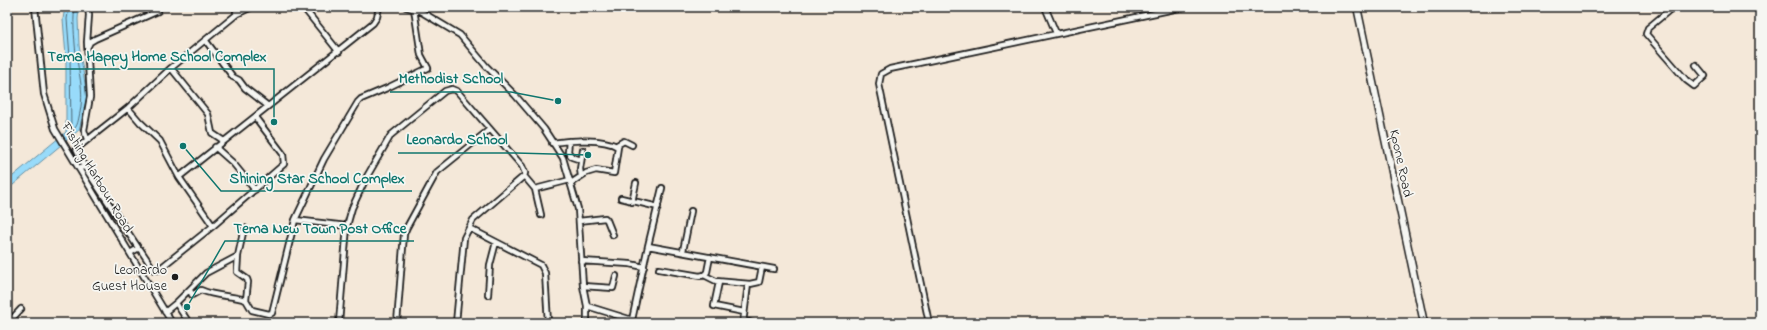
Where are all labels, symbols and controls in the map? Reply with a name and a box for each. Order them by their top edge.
callout: Tema Happy Home School Complex [39,42,274,69]
text: Tema Happy Home School Complex [48,46,267,70]
callout: Methodist School [390,65,511,92]
text: Methodist School [399,68,504,90]
street label: Fishing Harbour Road [54,118,138,238]
callout: Leonardo School [398,126,516,153]
street label: Kpone Road [1383,127,1418,199]
text: Leonardo School [406,129,508,151]
callout: Shining Star School Complex [221,164,412,191]
text: Shining Star School Complex [230,168,405,192]
callout: Tema New Town Post Office [225,214,414,241]
text: Tema New Town Post Office [234,218,408,240]
place label: Leonardo Guest House [92,260,168,297]
marker: Leonardo Guest House [170,272,180,282]

